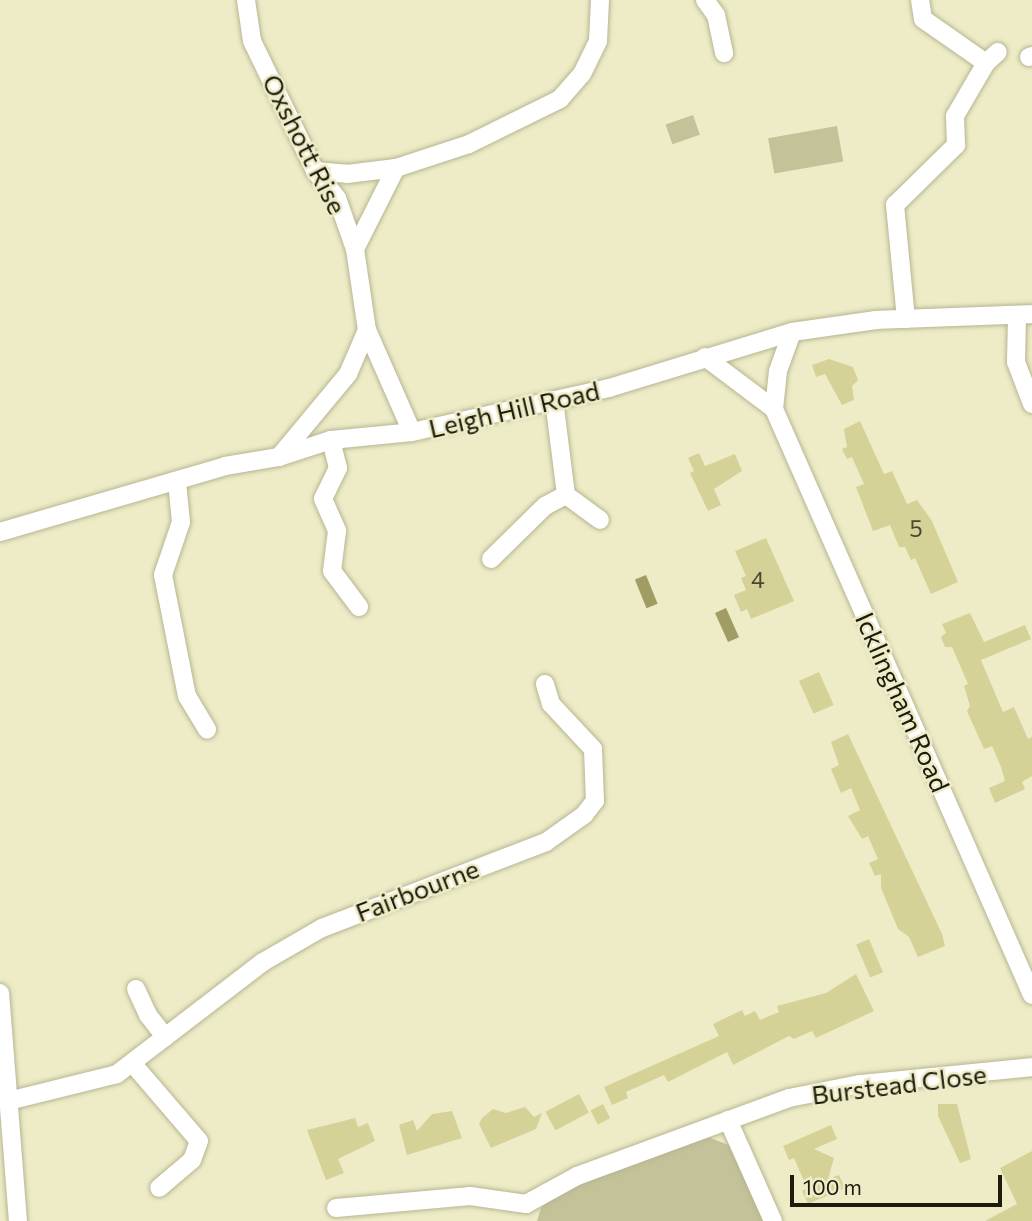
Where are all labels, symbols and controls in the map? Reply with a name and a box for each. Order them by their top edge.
street label: Oxshott Rise [256,69,354,219]
street label: Leigh Hill Road [426,374,602,444]
house number: 5 [909,514,923,542]
house number: 4 [751,565,765,593]
street label: Icklingham Road [849,607,957,797]
street label: Fairbourne [351,852,483,928]
street label: Burstead Close [810,1058,988,1110]
scale bar [794,1162,1006,1206]
text: 100 m [803,1174,862,1199]

